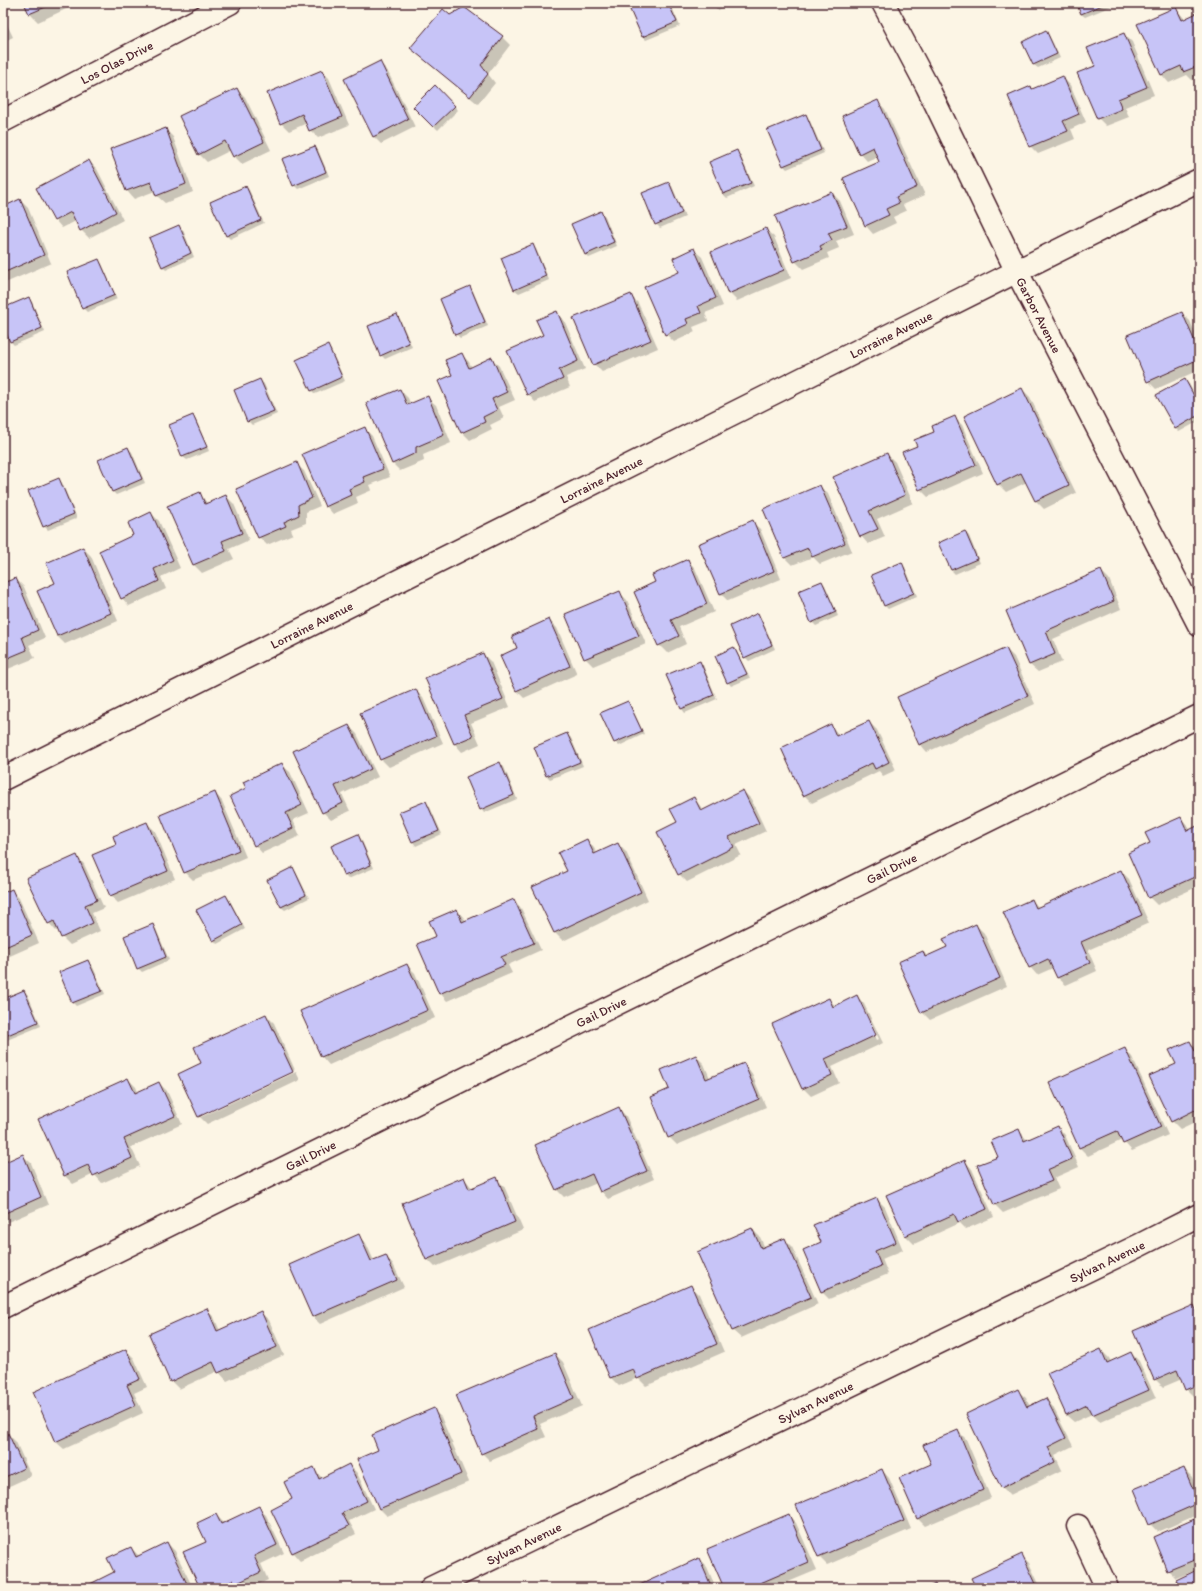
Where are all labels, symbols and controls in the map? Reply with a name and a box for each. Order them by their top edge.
street label: Los Olas Drive [78,37,155,87]
street label: Garbor Avenue [1013,275,1065,355]
street label: Lorraine Avenue [847,307,935,361]
street label: Lorraine Avenue [557,452,645,506]
street label: Lorraine Avenue [268,598,355,651]
street label: Gail Drive [864,849,919,887]
street label: Gail Drive [573,993,629,1030]
street label: Gail Drive [283,1136,338,1174]
street label: Sylvan Avenue [1067,1236,1147,1285]
street label: Sylvan Avenue [775,1378,855,1427]
street label: Sylvan Avenue [484,1519,564,1568]

